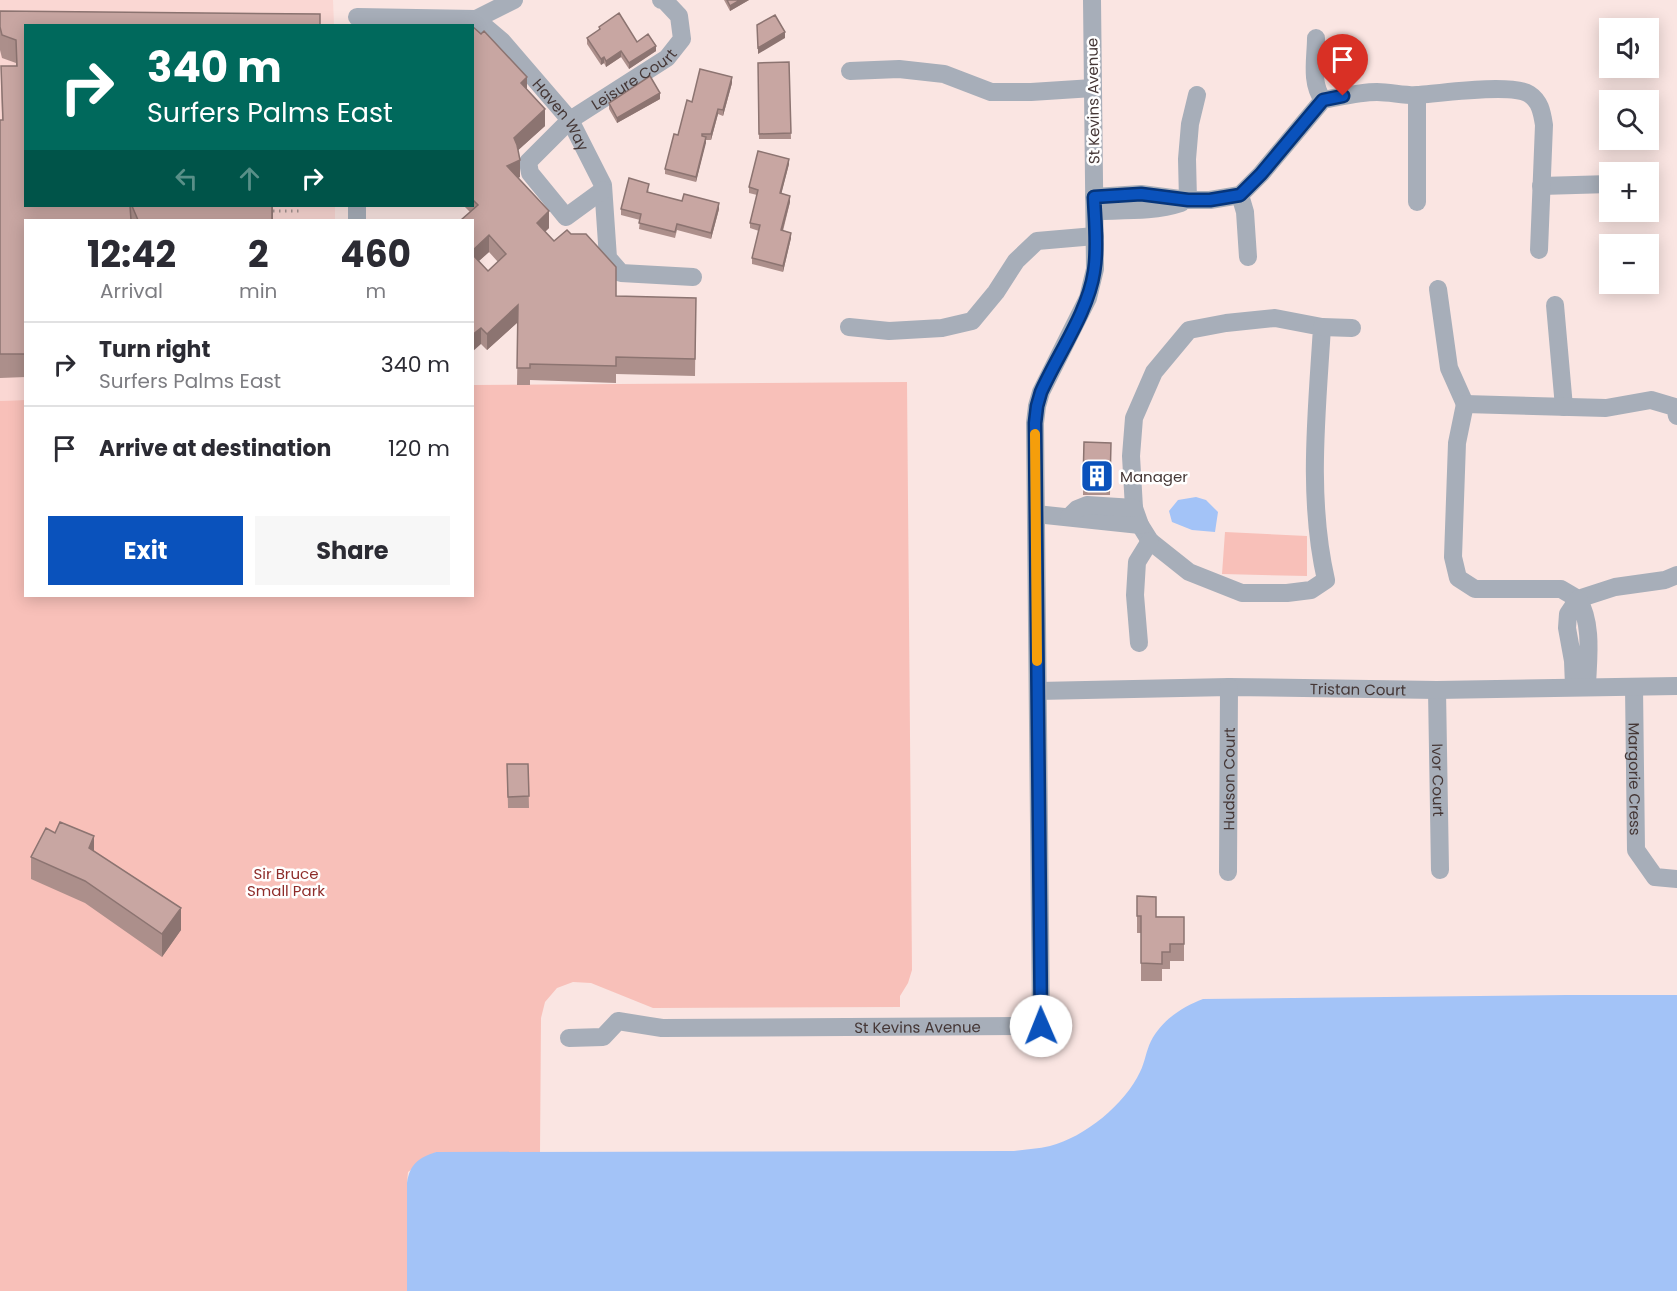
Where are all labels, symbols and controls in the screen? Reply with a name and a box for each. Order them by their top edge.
map controls [1599,18,1659,294]
button: sound [1599,18,1659,78]
pin [1317,34,1368,96]
text: 340 m [147,38,282,97]
street label: St Kevins Avenue [1081,38,1105,164]
icon: arrive [1326,43,1359,76]
street label: Leisure Court [587,44,681,114]
icon: right [48,48,126,126]
street label: Haven Way [528,74,595,155]
button: search [1599,90,1659,150]
text: Surfers Palms East [147,94,393,131]
icon: left [170,162,203,195]
icon: ahead [233,162,266,195]
icon: right [296,162,329,195]
button: + [1599,162,1659,222]
text: 12:42 [87,229,176,280]
text: 2 [248,229,269,280]
text: 460 [340,229,411,280]
button: − [1599,234,1659,294]
text: Arrival [100,277,163,305]
text: min [239,277,277,305]
text: m [365,277,386,305]
text: Turn right [99,334,210,365]
icon: right [48,348,81,381]
text: 340 m [381,349,450,380]
text: Surfers Palms East [99,367,281,395]
icon: arrive [48,432,81,465]
text: Arrive at destination [99,433,331,464]
text: 120 m [388,433,450,464]
building icon: Manager [1079,458,1115,494]
place label: Manager [1120,466,1188,487]
button: Exit [48,516,243,585]
button: Share [255,516,450,585]
street label: Tristan Court [1310,678,1406,700]
street label: Margorie Cress [1624,722,1646,836]
street label: Hudson Court [1218,727,1239,831]
street label: Ivor Court [1427,743,1450,817]
park label: Sir Bruce Small Park [247,863,325,901]
position arrow [1009,994,1073,1058]
street label: St Kevins Avenue [854,1016,981,1037]

